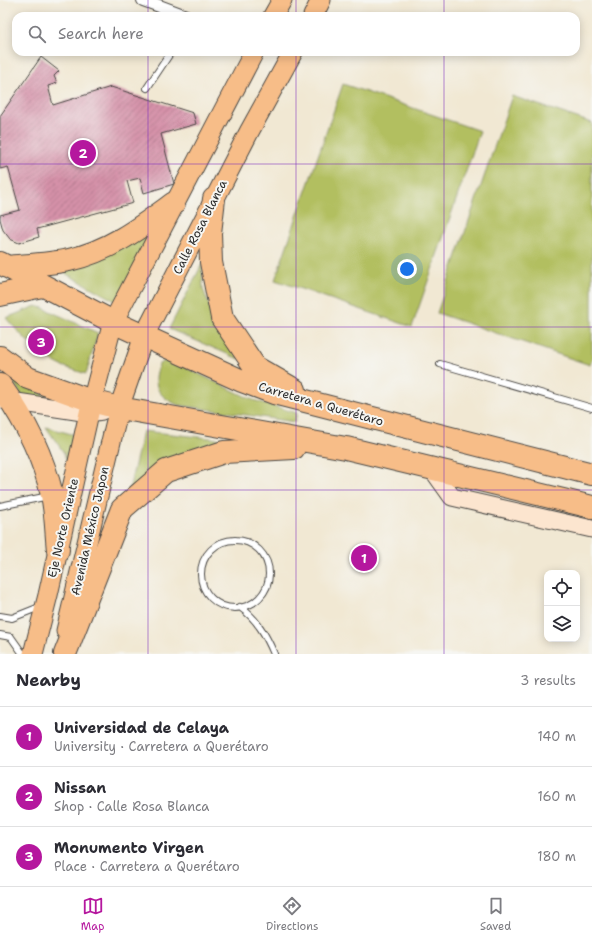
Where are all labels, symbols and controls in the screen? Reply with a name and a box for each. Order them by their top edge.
search box [12,12,580,56]
icon: search [26,23,48,45]
text: Search here [58,24,144,44]
pin: 2 [70,138,96,168]
street label: Calle Rosa Blanca [169,177,231,277]
your location [397,259,417,279]
pin: 3 [28,327,54,357]
street label: Carretera a Querétaro [257,379,385,429]
street label: Avenida México Japon [67,465,113,597]
street label: Eje Norte Oriente [44,477,82,579]
pin: 1 [351,543,377,573]
map controls [544,570,580,642]
button: locate [544,570,580,606]
button: layers [544,606,580,642]
text: Nearby [16,669,81,691]
text: 3 results [520,672,576,689]
text: Universidad de Celaya [54,718,229,738]
text: 1 [26,728,32,745]
text: 140 m [537,728,576,745]
text: University · Carretera a Querétaro [54,738,269,755]
text: Nissan [54,778,106,798]
text: 2 [24,788,34,805]
text: 160 m [538,788,576,805]
text: Shop · Calle Rosa Blanca [54,798,209,815]
text: Monumento Virgen [54,838,204,858]
text: 3 [24,848,34,865]
text: 180 m [537,848,576,865]
text: Place · Carretera a Querétaro [54,858,240,875]
tab: Map [81,895,104,934]
tab: Directions [266,895,318,934]
tab: Saved [480,895,511,934]

